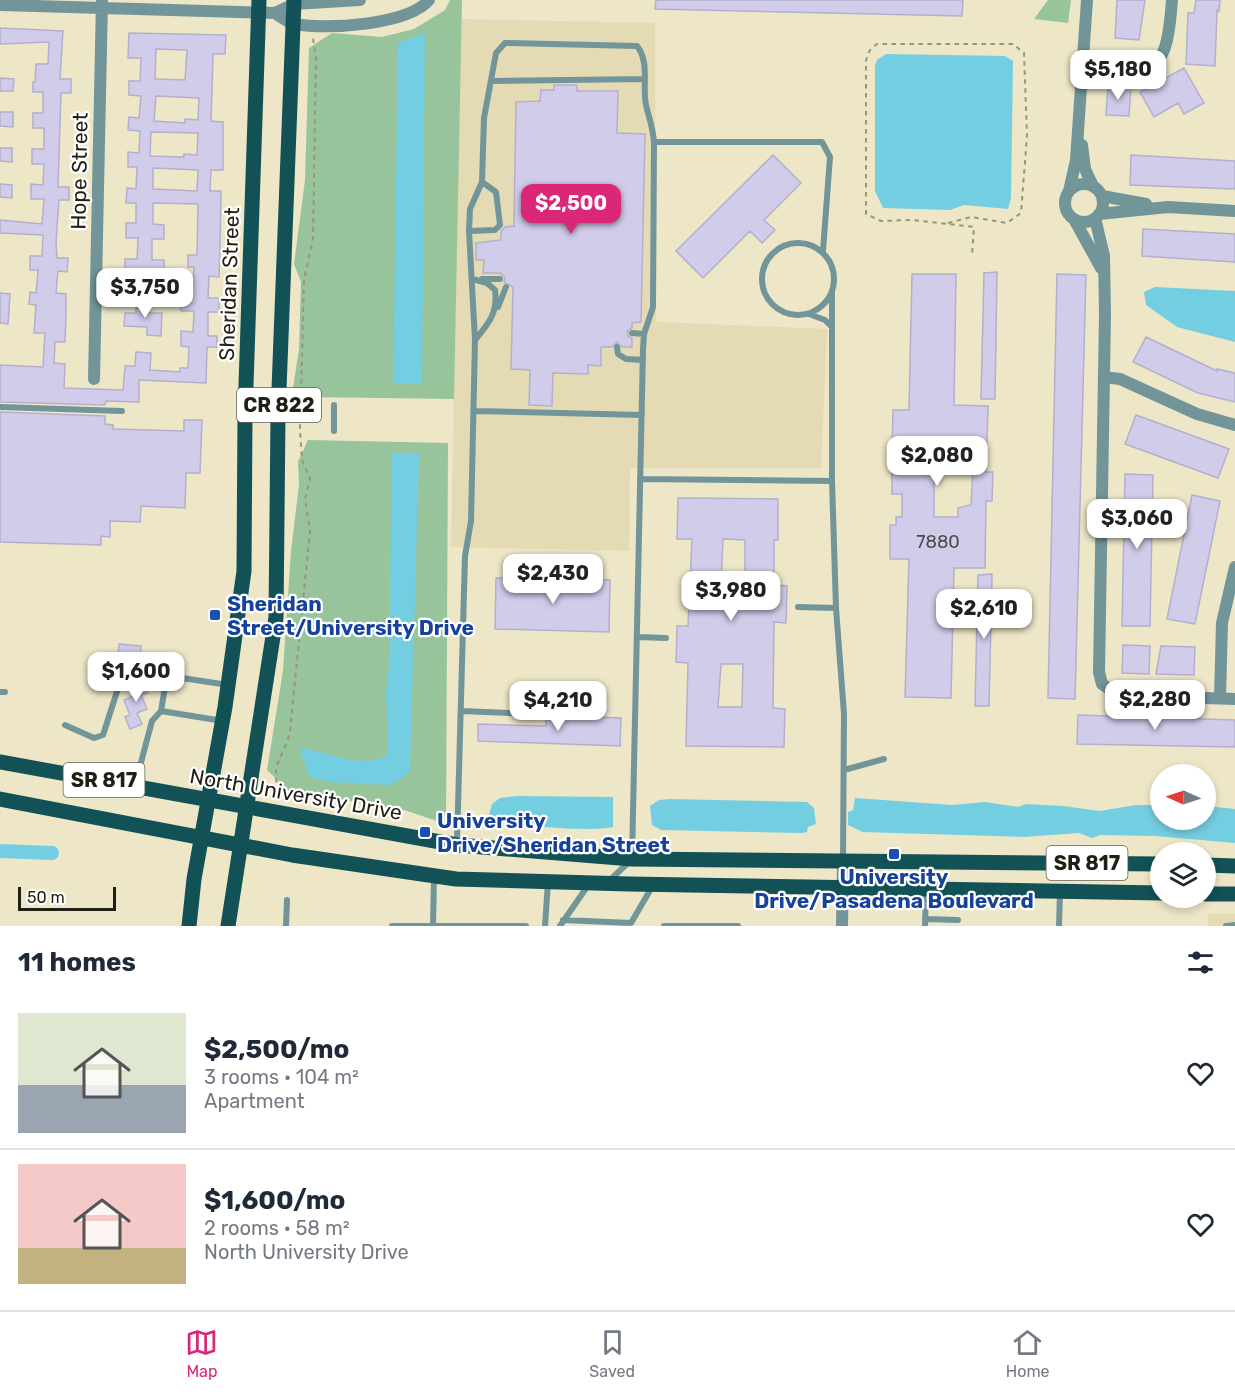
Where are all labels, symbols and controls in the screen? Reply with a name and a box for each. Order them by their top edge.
pin: $5,180 [1069,50,1167,101]
text: $5,180 [1084,57,1152,81]
street label: Hope Street [65,112,93,230]
pin: $2,500 [522,184,620,235]
text: $2,500 [535,191,607,215]
street label: Sheridan Street [214,207,244,361]
pin: $3,750 [96,268,194,319]
text: $3,750 [110,275,180,299]
road number: CR 822 [237,388,321,422]
pin: $2,080 [888,436,986,487]
text: $2,080 [901,443,973,467]
pin: $3,060 [1088,499,1186,550]
text: $3,060 [1101,506,1173,530]
house number: 7880 [916,531,960,553]
pin: $2,430 [504,554,602,605]
text: $2,430 [517,561,589,585]
pin: $3,980 [682,571,780,622]
text: $3,980 [695,578,767,602]
pin: $2,610 [935,589,1033,640]
place label: Sheridan Street/University Drive [227,591,474,640]
text: $2,610 [950,596,1018,620]
marker: Sheridan Street/University Drive [208,608,222,622]
pin: $1,600 [87,652,185,703]
text: $1,600 [102,659,170,683]
pin: $2,280 [1106,680,1204,731]
pin: $4,210 [509,681,607,732]
text: $2,280 [1119,687,1191,711]
text: $4,210 [524,688,592,712]
road number: SR 817 [63,763,144,797]
street label: North University Drive [188,763,404,825]
north arrow [1150,764,1216,830]
map controls [1150,764,1216,908]
place label: University Drive/Sheridan Street [437,808,670,857]
marker: University Drive/Sheridan Street [418,825,432,839]
button: layers [1150,842,1216,908]
road number: SR 817 [1046,846,1128,880]
marker: University Drive/Pasadena Boulevard [887,847,901,861]
place label: University Drive/Pasadena Boulevard [754,864,1034,913]
scale bar [18,884,116,912]
text: 50 m [27,888,65,907]
icon: filters [1184,946,1217,979]
text: 11 homes [18,947,136,978]
text: $2,500/mo [204,1034,349,1065]
icon: home [66,1037,138,1109]
icon: heart [1184,1057,1217,1090]
text: 3 rooms · 104 m² [204,1065,359,1089]
text: Apartment [204,1089,305,1113]
text: $1,600/mo [204,1185,346,1216]
icon: home [66,1188,138,1260]
icon: heart [1184,1208,1217,1241]
text: 2 rooms · 58 m² [204,1216,350,1240]
text: North University Drive [204,1240,409,1264]
tab: Map [185,1326,218,1381]
tab: Saved [589,1326,635,1381]
tab: Home [1006,1326,1050,1381]

